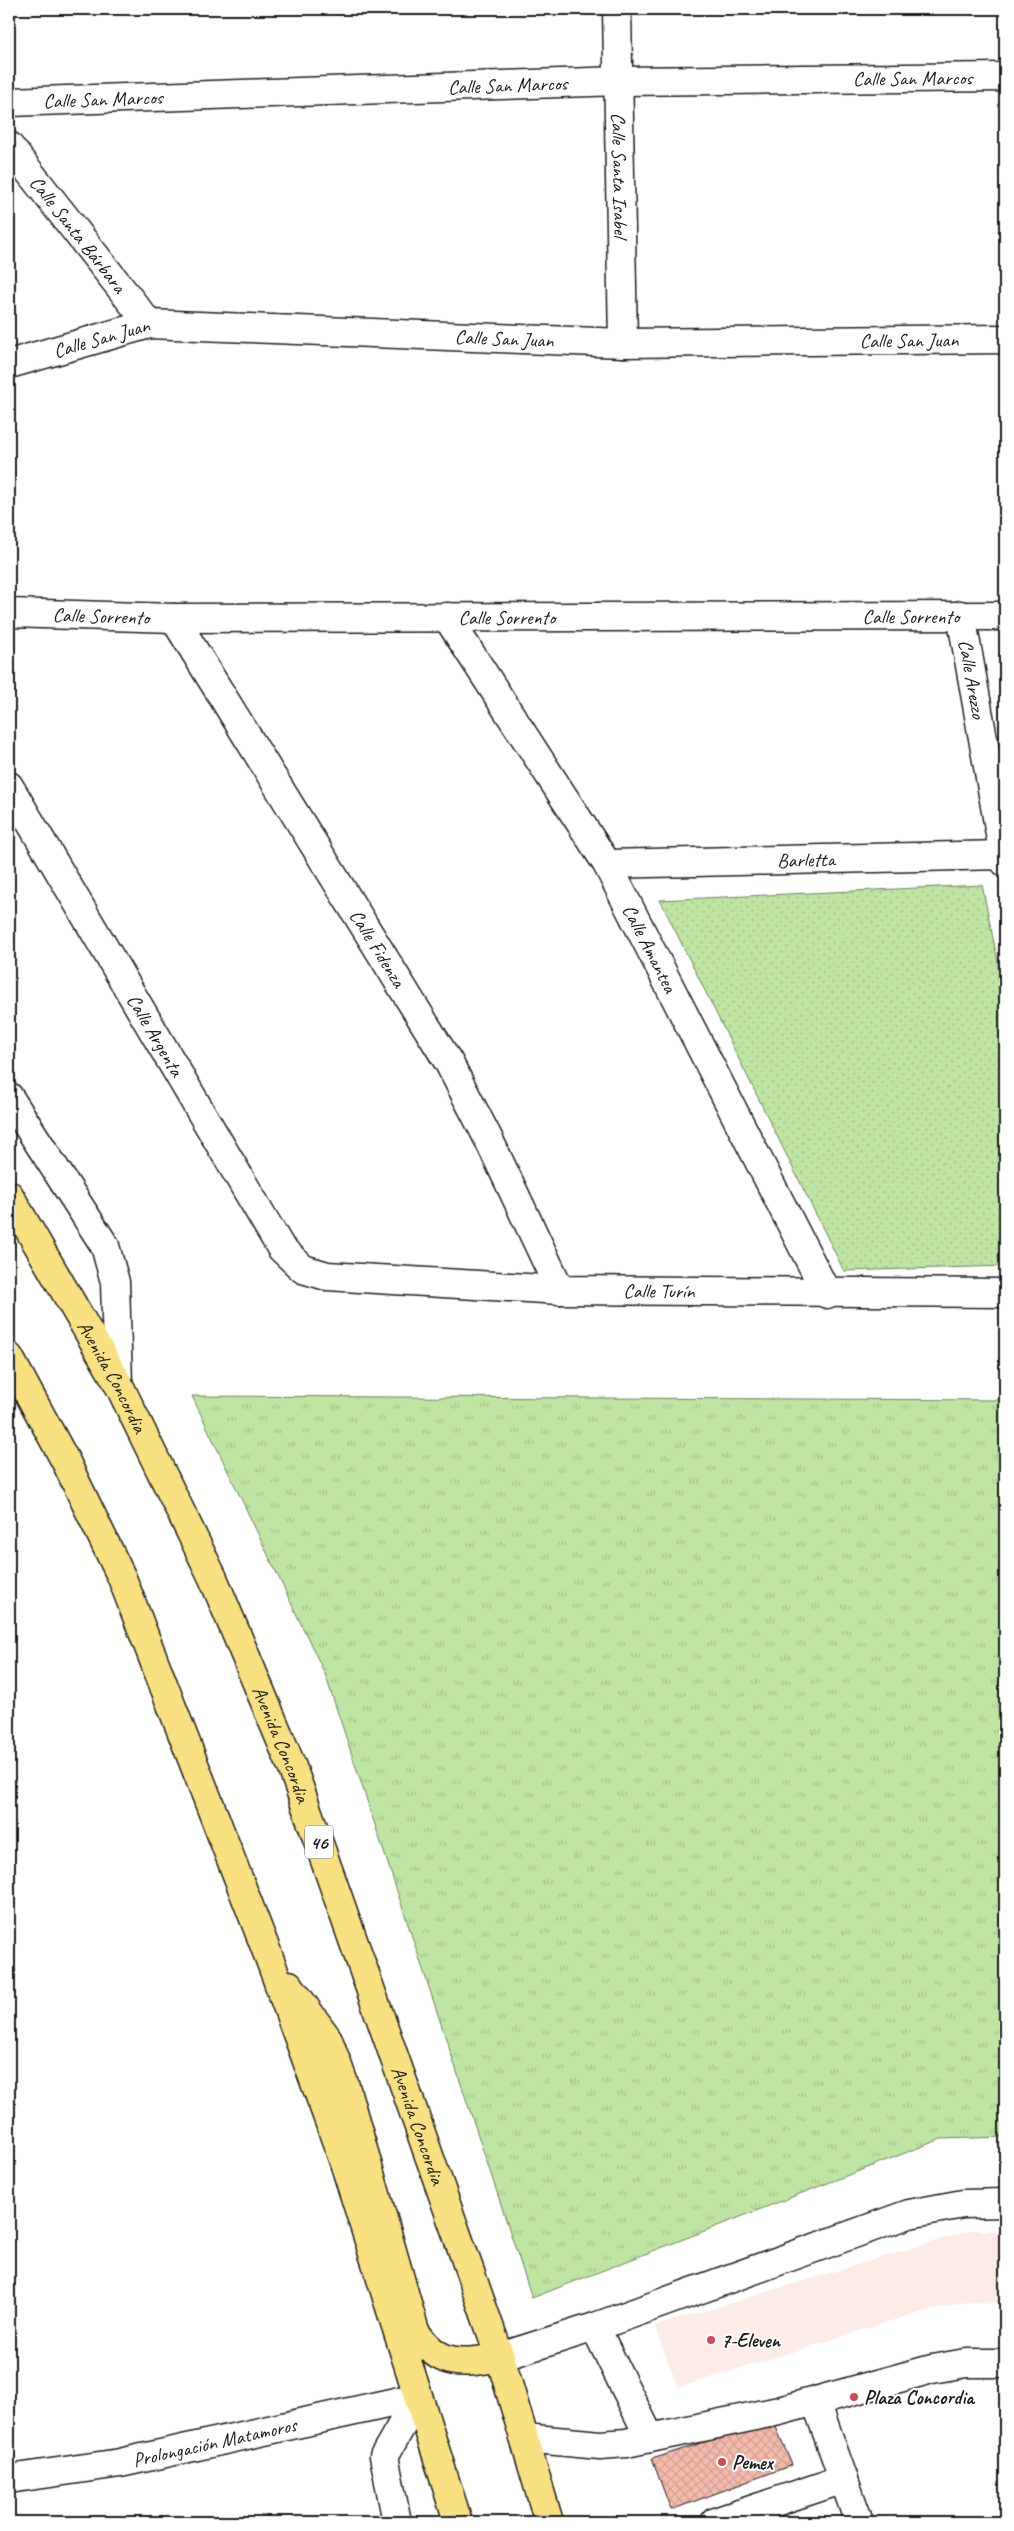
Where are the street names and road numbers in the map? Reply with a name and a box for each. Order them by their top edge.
street label: Calle San Marcos [853,65,975,92]
street label: Calle San Marcos [448,71,570,100]
street label: Calle San Marcos [43,85,165,114]
street label: Calle Santa Isabel [606,112,633,241]
street label: Calle Santa Bárbara [24,171,133,300]
street label: Calle San Juan [51,312,153,364]
street label: Calle San Juan [454,324,555,353]
street label: Calle San Juan [860,327,959,354]
street label: Calle Sorrento [52,602,152,630]
street label: Calle Sorrento [863,604,961,629]
street label: Calle Sorrento [459,605,557,630]
street label: Calle Arezzo [953,638,991,721]
street label: Barletta [777,847,837,873]
street label: Calle Amantea [617,900,684,999]
street label: Calle Fidenza [344,905,412,994]
street label: Calle Argenta [121,990,190,1082]
street label: Calle Turín [623,1278,696,1304]
street label: Avenida Concordia [72,1316,153,1438]
street label: Avenida Concordia [246,1682,316,1807]
road number: 46 [305,1825,333,1858]
street label: Avenida Concordia [385,2063,451,2189]
street label: Prolongación Matamoros [130,2412,301,2473]

